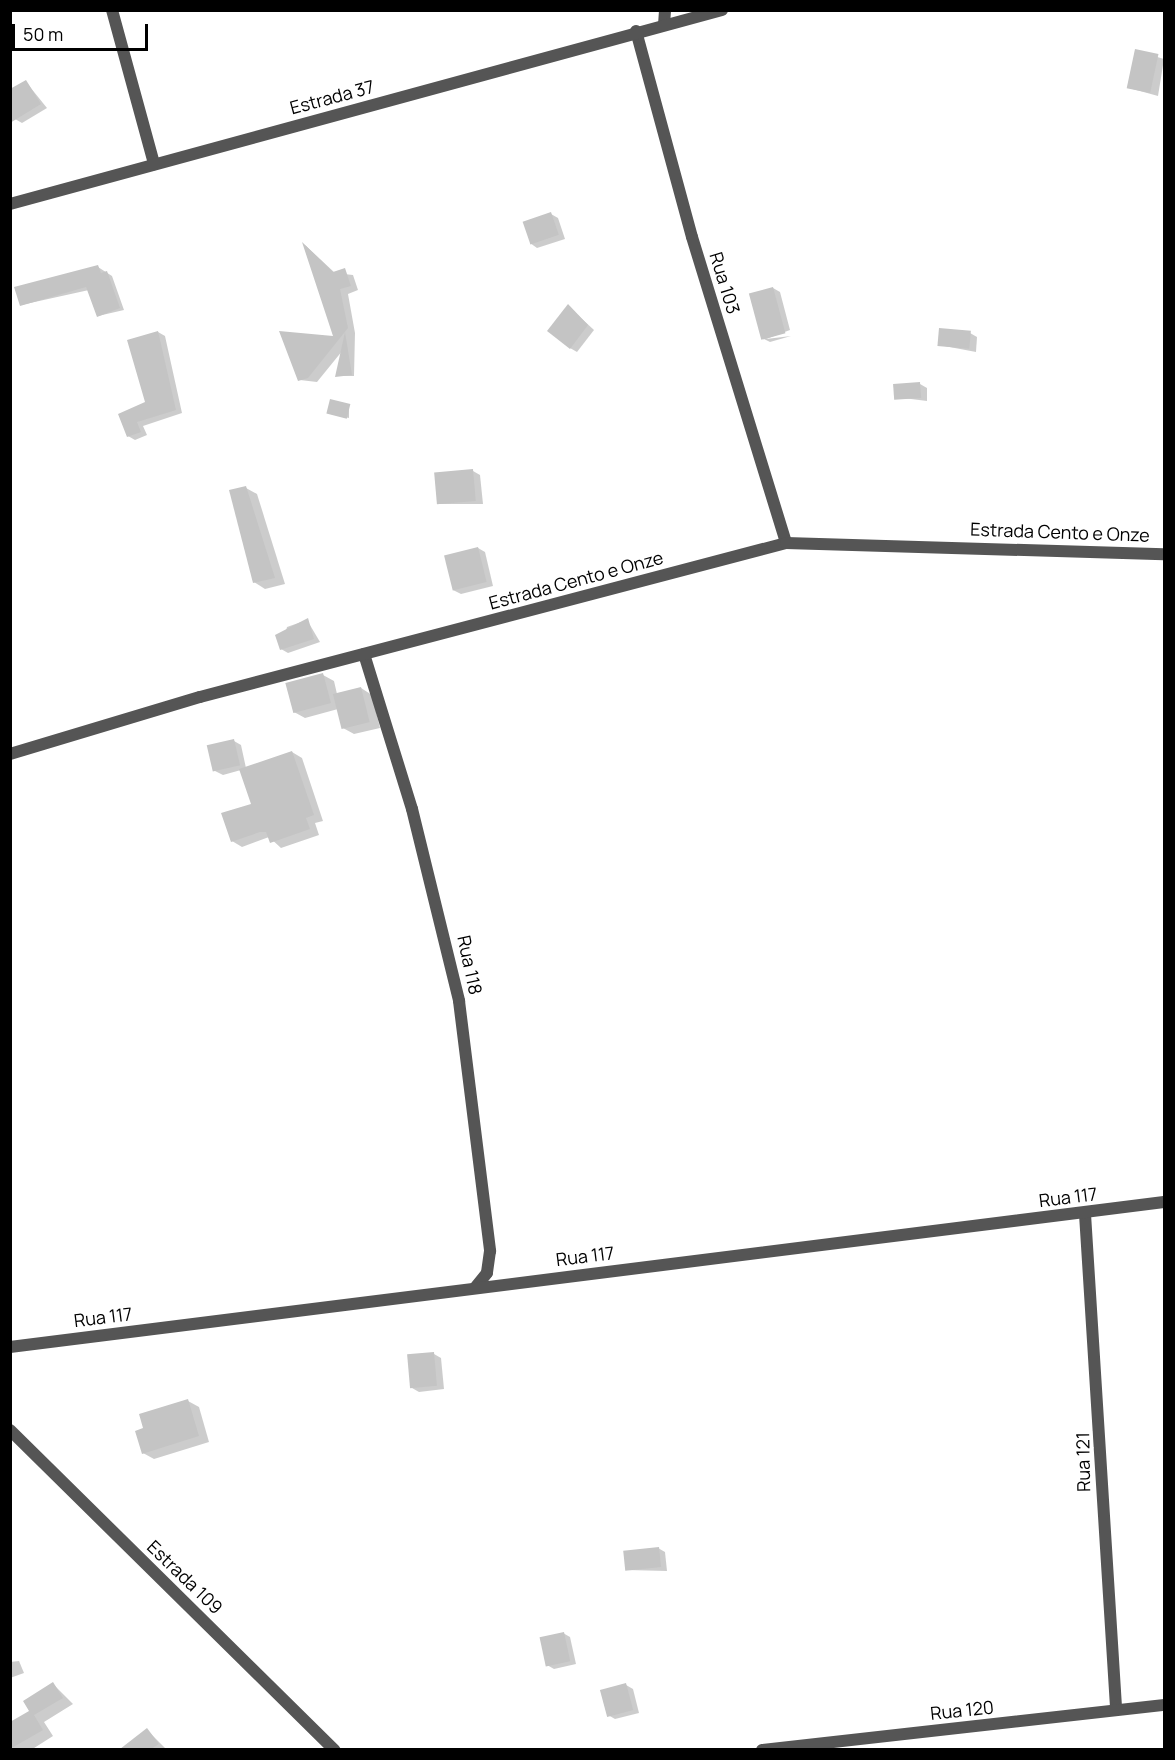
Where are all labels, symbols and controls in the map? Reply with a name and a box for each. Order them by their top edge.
scale bar [15,12,152,50]
text: 50 m [23,22,63,46]
street label: Estrada 37 [288,75,376,119]
street label: Rua 103 [705,249,745,317]
street label: Estrada Cento e Onze [970,518,1150,546]
street label: Estrada Cento e Onze [487,546,665,614]
street label: Rua 118 [453,933,487,997]
street label: Rua 117 [1038,1183,1098,1211]
street label: Rua 117 [555,1242,615,1270]
street label: Rua 117 [73,1303,133,1331]
street label: Rua 121 [1072,1432,1094,1492]
street label: Estrada 109 [143,1536,227,1618]
street label: Rua 120 [929,1696,995,1724]

